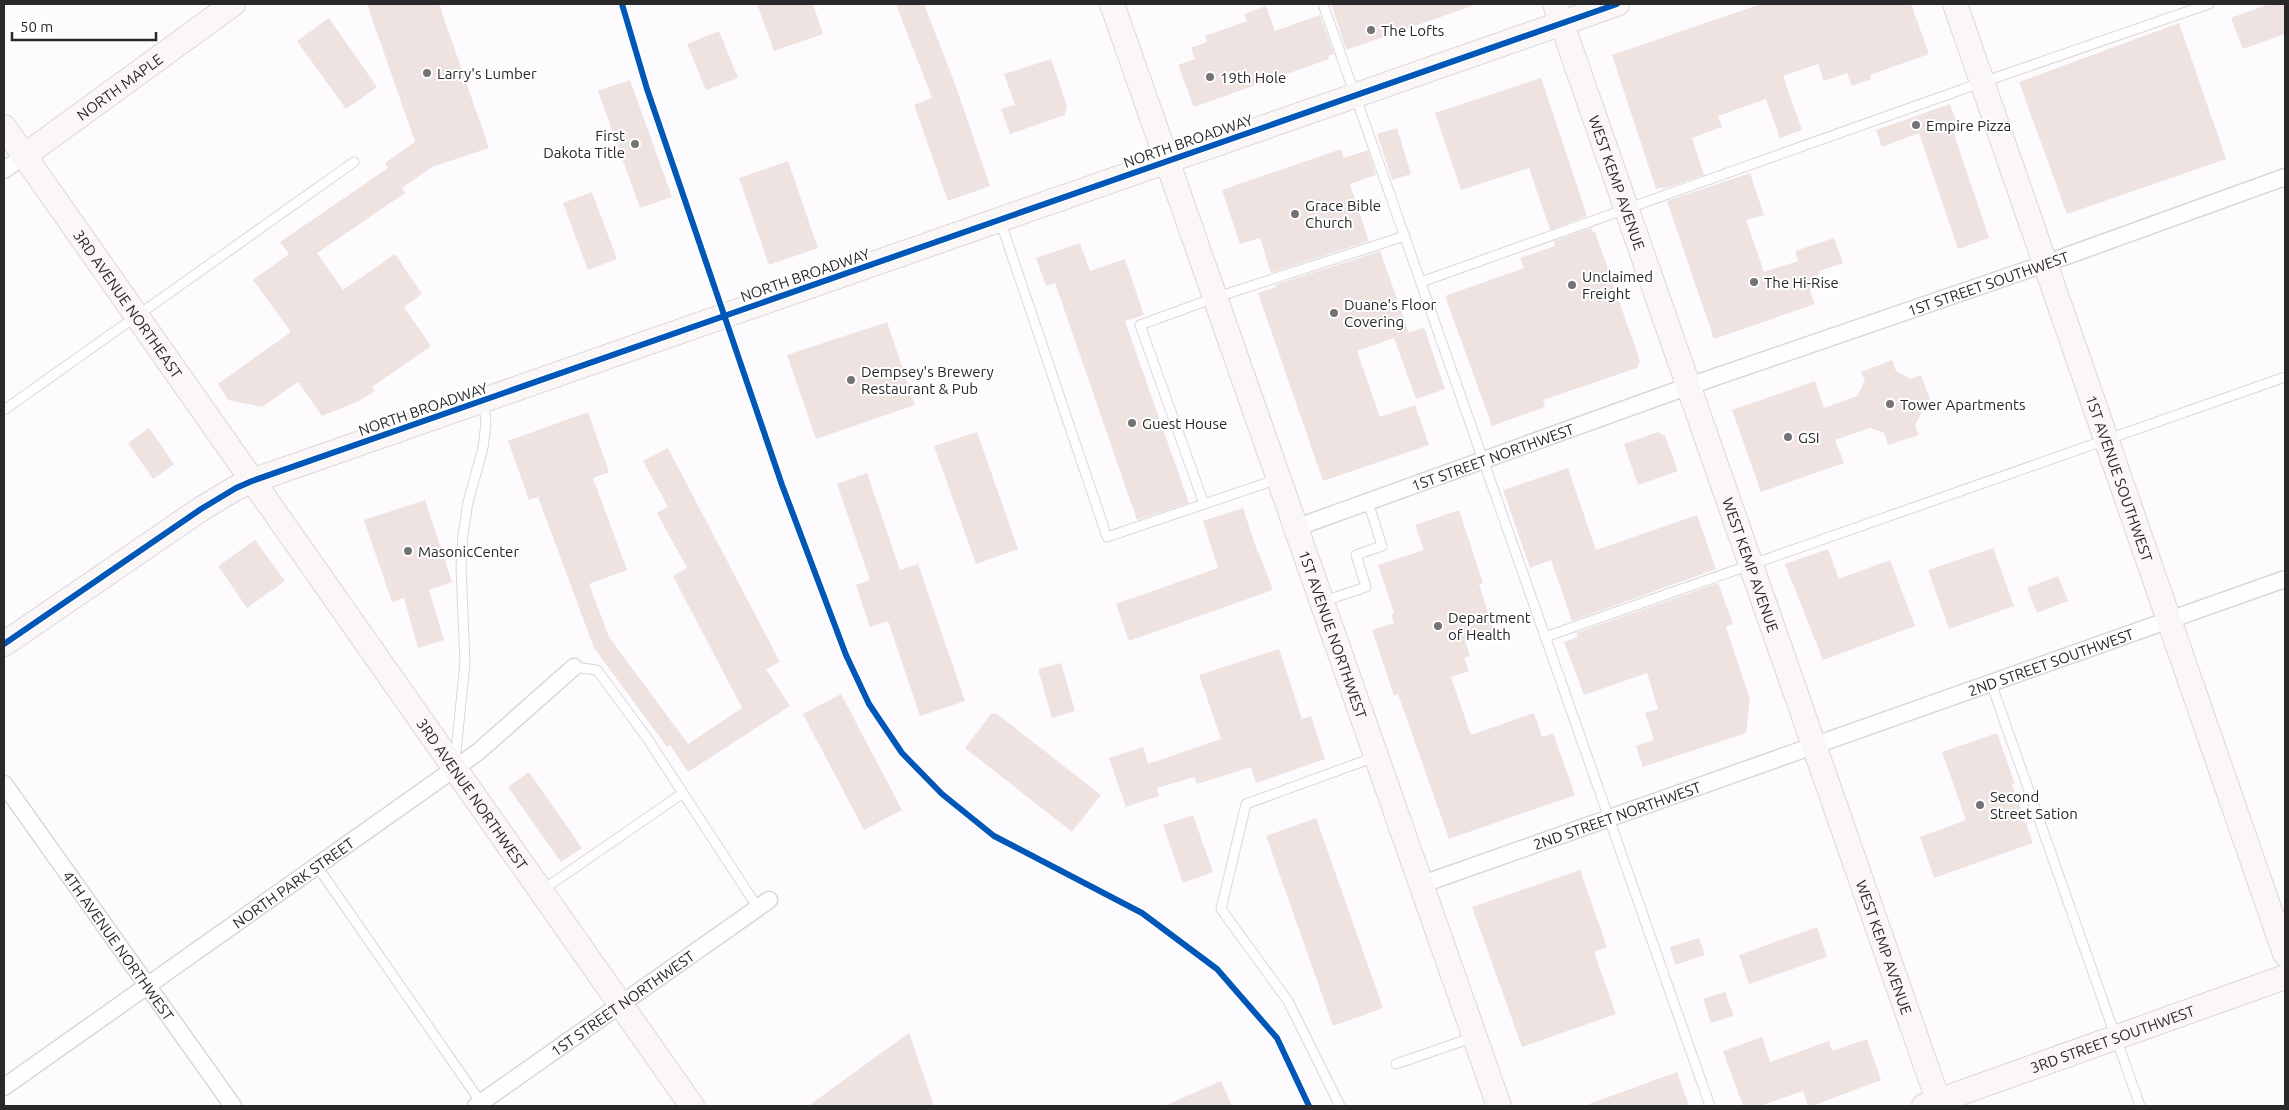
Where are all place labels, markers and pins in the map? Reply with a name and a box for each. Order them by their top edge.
place label: The Lofts [1381,22,1444,39]
marker: The Lofts [1365,24,1377,36]
place label: Larry's Lumber [437,65,537,82]
marker: Larry's Lumber [421,67,433,79]
place label: 19th Hole [1220,69,1286,86]
marker: 19th Hole [1204,71,1216,83]
place label: Empire Pizza [1926,117,2011,134]
marker: Empire Pizza [1910,119,1922,131]
place label: First Dakota Title [543,127,625,161]
marker: First Dakota Title [629,138,641,150]
place label: Grace Bible Church [1305,197,1381,231]
marker: Grace Bible Church [1289,208,1301,220]
place label: Unclaimed Freight [1582,268,1653,302]
place label: The Hi-Rise [1764,274,1839,291]
marker: The Hi-Rise [1748,276,1760,288]
marker: Unclaimed Freight [1566,279,1578,291]
place label: Duane's Floor Covering [1344,296,1436,330]
marker: Duane's Floor Covering [1328,307,1340,319]
place label: Dempsey's Brewery Restaurant & Pub [861,363,994,397]
marker: Dempsey's Brewery Restaurant & Pub [845,374,857,386]
place label: Tower Apartments [1900,396,2025,413]
marker: Tower Apartments [1884,398,1896,410]
place label: Guest House [1142,415,1227,432]
marker: Guest House [1126,417,1138,429]
place label: GSI [1798,429,1820,446]
marker: GSI [1782,431,1794,443]
place label: MasonicCenter [418,543,519,560]
marker: MasonicCenter [402,545,414,557]
place label: Department of Health [1448,609,1531,643]
marker: Department of Health [1432,620,1444,632]
place label: Second Street Sation [1990,788,2078,822]
marker: Second Street Sation [1974,799,1986,811]

